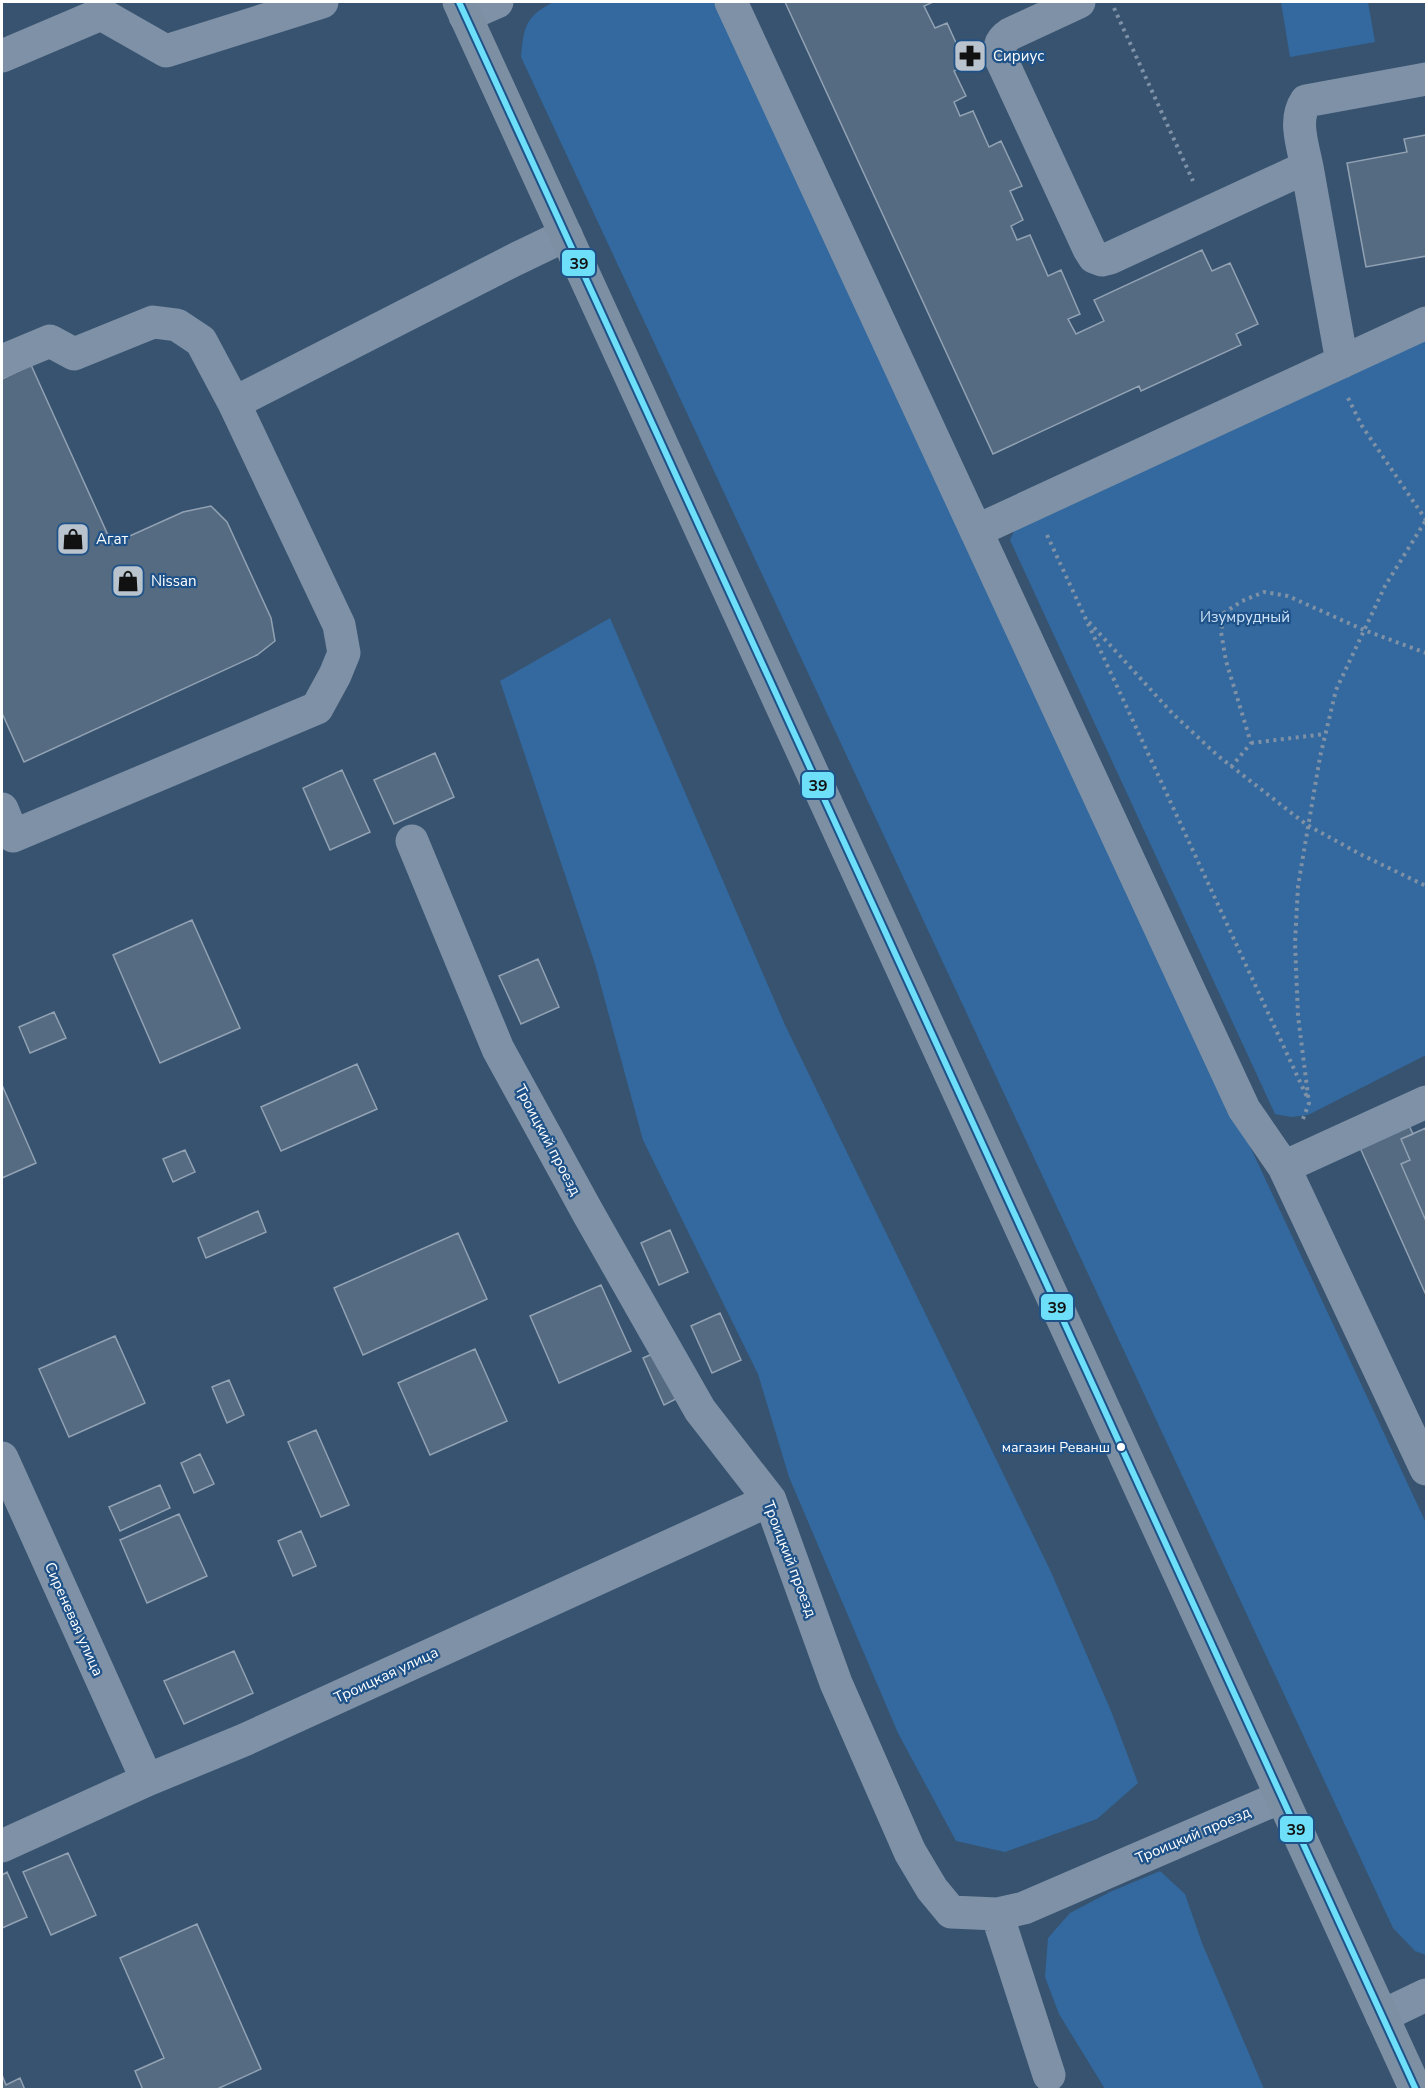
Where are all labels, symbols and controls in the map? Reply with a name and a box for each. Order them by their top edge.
pharmacy icon: Сириус [952,38,988,74]
place label: Сириус [993,46,1044,66]
line badge: 39 [561,249,596,277]
text: 39 [569,253,589,275]
shop icon: Агат [55,521,91,557]
place label: Агат [96,529,129,549]
shop icon: Nissan [110,563,146,599]
place label: Nissan [151,571,196,591]
park label: Изумрудный [1200,607,1290,627]
line badge: 39 [801,771,835,799]
text: 39 [808,775,828,797]
street label: Троицкий проезд [510,1081,586,1199]
line badge: 39 [1040,1293,1074,1321]
text: 39 [1047,1297,1067,1319]
place label: магазин Реванш [1002,1438,1110,1457]
marker: магазин Реванш [1115,1441,1127,1453]
street label: Троицкий проезд [759,1498,821,1620]
street label: Сиреневая улица [40,1559,108,1679]
street label: Троицкая улица [331,1642,441,1708]
street label: Троицкий проезд [1132,1802,1254,1868]
line badge: 39 [1279,1815,1314,1843]
text: 39 [1286,1819,1306,1841]

